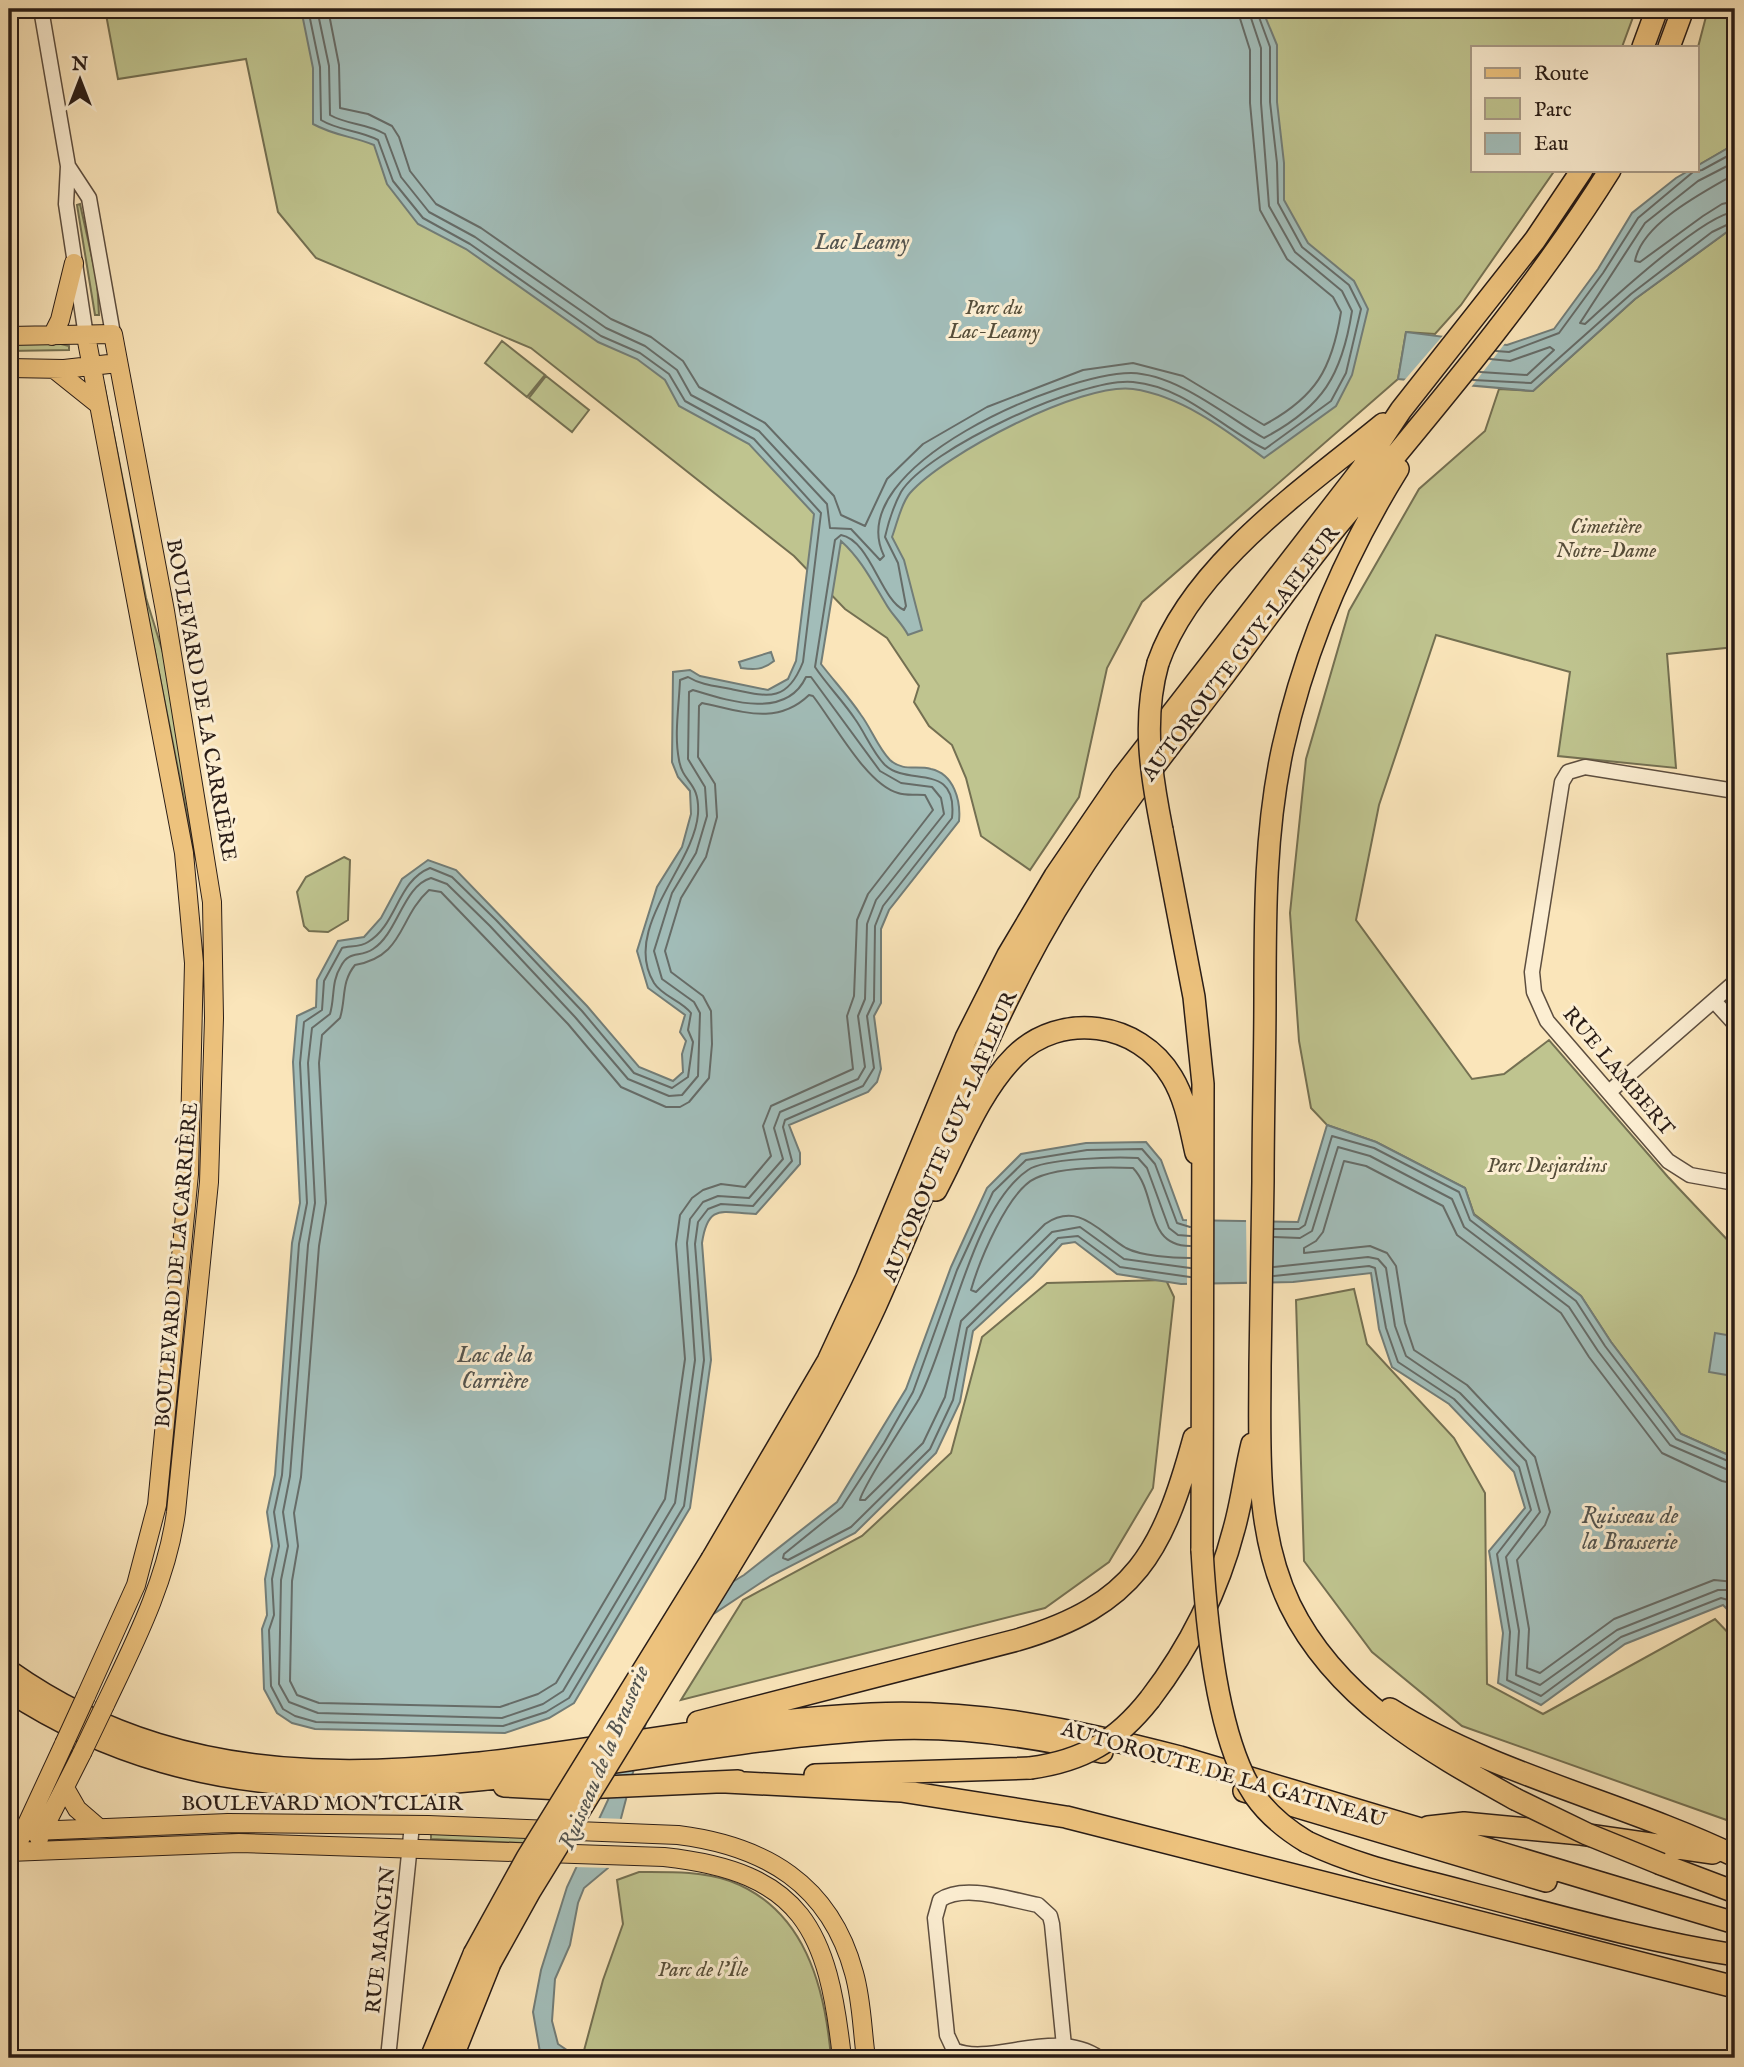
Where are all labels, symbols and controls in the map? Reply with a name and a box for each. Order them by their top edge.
north arrow [46,46,116,116]
legend [1471,46,1698,172]
text: N [71,53,89,77]
text: Route [1534,61,1589,88]
text: Parc [1534,97,1572,124]
text: Eau [1534,131,1569,158]
water label: Lac Leamy [814,228,910,257]
park label: Parc du Lac-Leamy [947,295,1040,346]
park label: Cimetière Notre-Dame [1556,514,1656,565]
street label: AUTOROUTE GUY-LAFLEUR [1136,520,1347,788]
street label: BOULEVARD DE LA CARRIÈRE [159,537,243,863]
street label: AUTOROUTE GUY-LAFLEUR [876,986,1024,1287]
street label: RUE LAMBERT [1556,1002,1680,1143]
street label: BOULEVARD DE LA CARRIÈRE [149,1101,205,1429]
park label: Parc Desjardins [1487,1153,1608,1180]
water label: Lac de la Carrière [456,1341,533,1396]
water label: Ruisseau de la Brasserie [1581,1502,1679,1557]
water label: Ruisseau de la Brasserie [553,1661,656,1854]
street label: AUTOROUTE DE LA GATINEAU [1057,1716,1389,1835]
street label: BOULEVARD MONTCLAIR [181,1791,464,1818]
street label: RUE MANGIN [360,1865,403,2015]
park label: Parc de l'Île [658,1956,748,1984]

